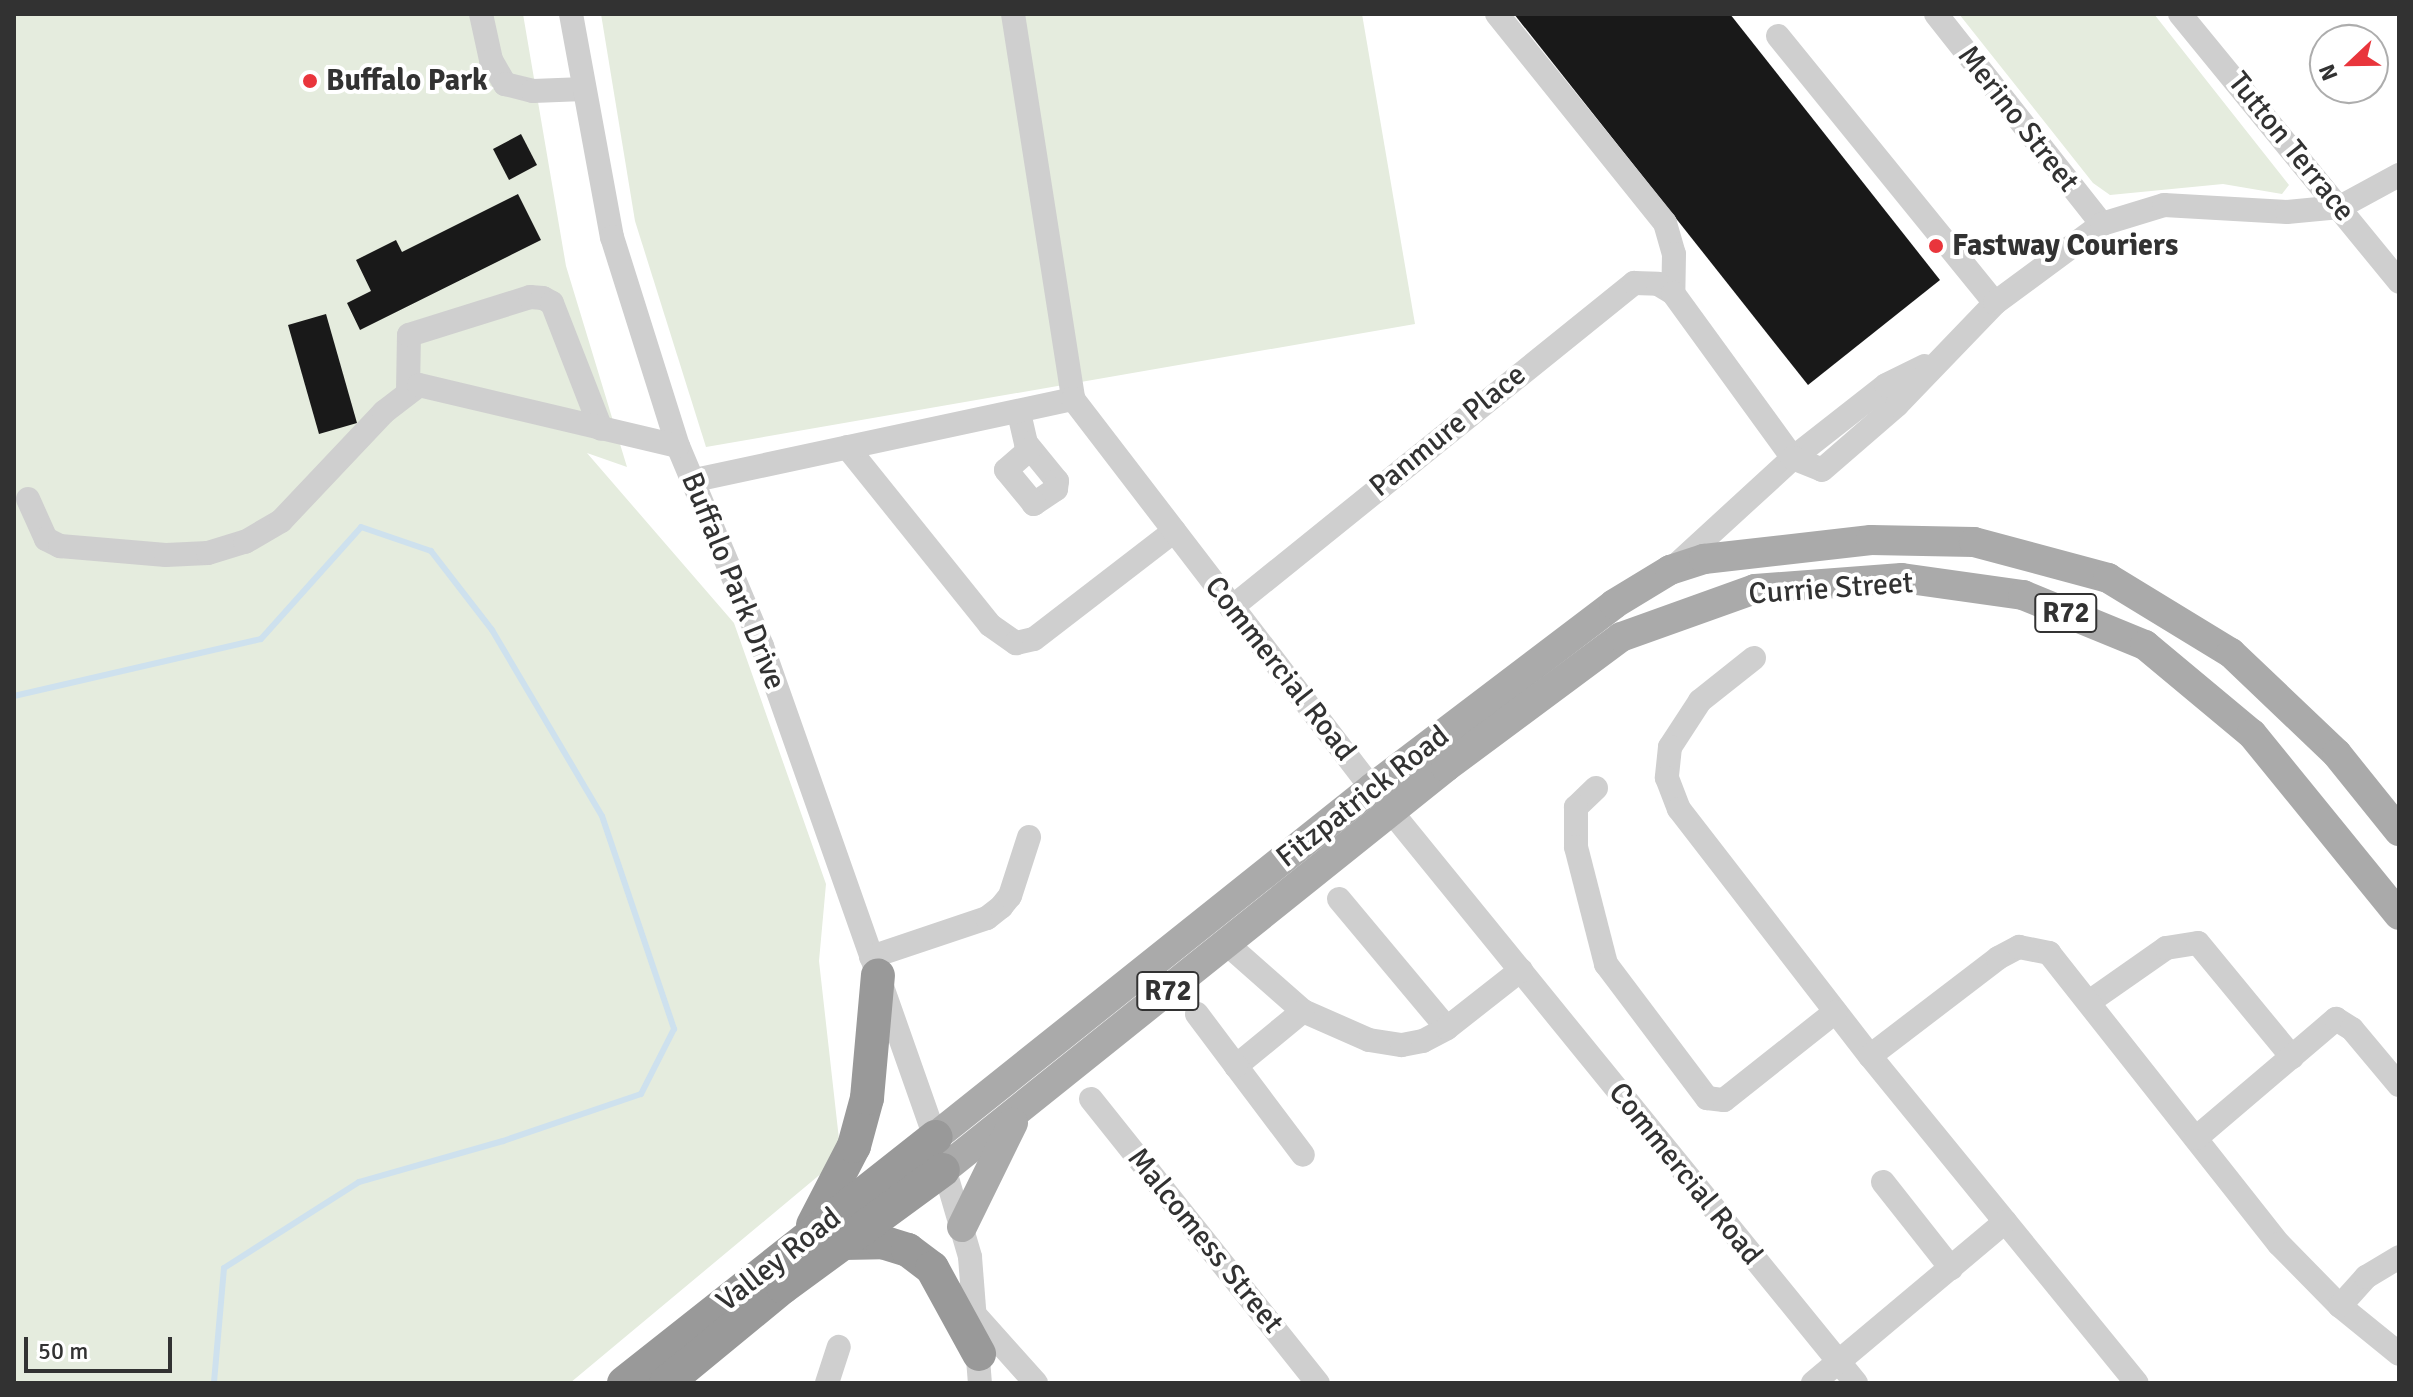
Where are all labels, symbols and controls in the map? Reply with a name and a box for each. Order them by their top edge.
north arrow [2309,24,2389,104]
street label: Merino Street [1950,39,2086,199]
text: N [2313,60,2344,85]
place label: Buffalo Park [326,63,488,99]
street label: Tutton Terrace [2220,65,2362,229]
marker: Buffalo Park [301,72,319,90]
place label: Fastway Couriers [1952,228,2178,264]
marker: Fastway Couriers [1927,237,1945,255]
street label: Panmure Place [1363,357,1533,505]
street label: Buffalo Park Drive [673,467,793,695]
street label: Currie Street [1748,565,1914,613]
street label: Commercial Road [1197,570,1363,768]
road number: R72 [2034,589,2098,637]
street label: Fitzpatrick Road [1270,719,1456,875]
road number: R72 [1136,967,1200,1015]
street label: Commercial Road [1600,1076,1770,1272]
street label: Malcomess Street [1119,1141,1291,1341]
street label: Valley Road [710,1200,848,1320]
scale bar [28,1321,176,1371]
text: 50 m [38,1336,88,1366]

